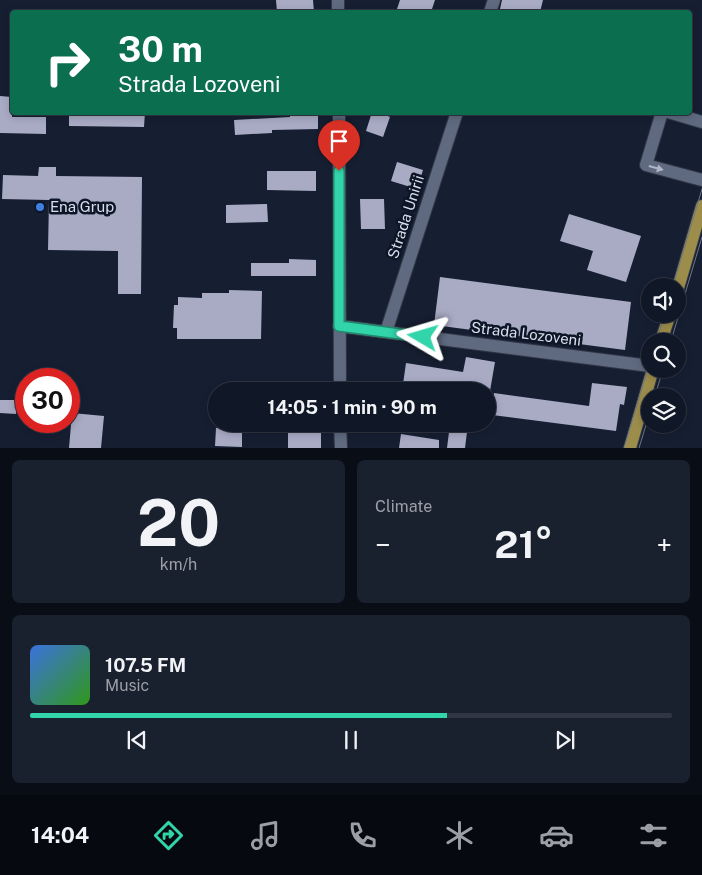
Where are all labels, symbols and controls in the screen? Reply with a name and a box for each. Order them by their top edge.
text: 30 m [118,29,203,70]
icon: right [35,30,100,95]
text: Strada Lozoveni [118,71,281,97]
pin [318,120,360,171]
icon: arrive [325,127,353,155]
one-way arrow [649,164,664,172]
street label: Strada Unirii [384,173,427,261]
place label: Ena Grup [50,198,114,215]
marker: Ena Grup [34,201,46,213]
map controls [641,278,686,433]
button: sound [641,278,686,323]
position arrow [396,310,448,362]
street label: Strada Lozoveni [470,318,582,349]
button: search [641,333,686,378]
speed limit sign: 30 [15,368,80,433]
button: layers [641,388,686,433]
text: 14:05 · 1 min · 90 m [267,396,437,418]
text: 20 [137,484,220,561]
text: Climate [375,497,432,516]
text: 21° [494,522,553,567]
text: − [375,528,391,561]
text: + [656,528,672,561]
text: km/h [160,555,197,574]
text: 107.5 FM [105,654,186,676]
text: Music [105,676,149,695]
icon: previous [123,726,151,754]
icon: pause [337,726,365,754]
icon: next [551,726,579,754]
icon: directions [151,818,186,853]
icon: music [248,818,283,853]
icon: phone [345,818,380,853]
icon: climate [442,818,477,853]
icon: car [539,818,574,853]
icon: filters [636,818,671,853]
text: 14:04 [31,822,89,848]

